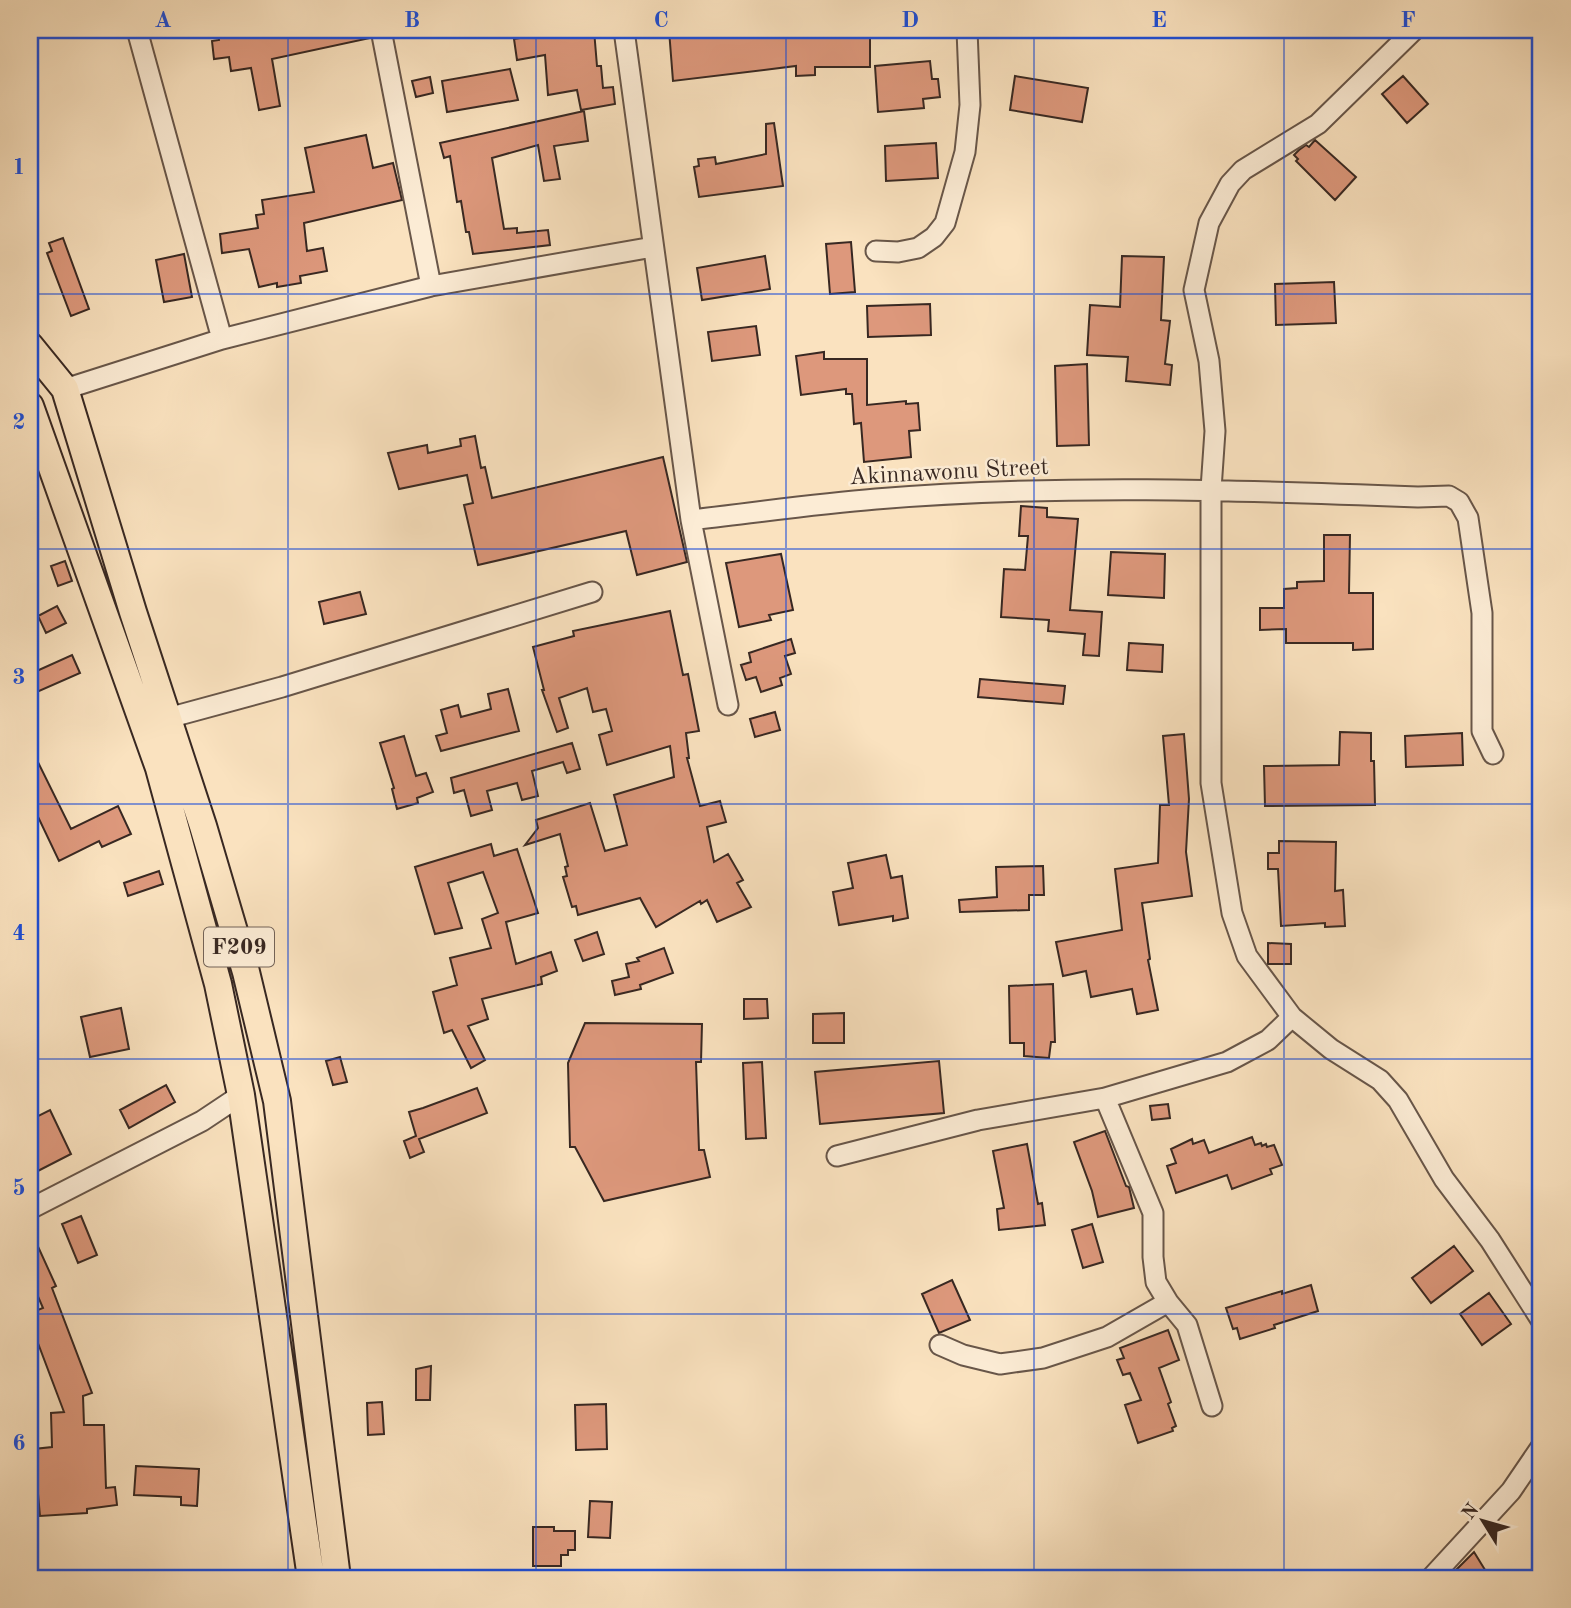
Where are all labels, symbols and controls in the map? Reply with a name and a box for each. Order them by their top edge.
text: A [154,9,172,32]
text: B [404,9,420,32]
text: C [653,9,669,32]
text: D [901,9,919,32]
text: E [1151,9,1167,32]
text: F [1400,9,1416,32]
text: 1 [12,156,26,179]
text: 2 [12,411,26,434]
street label: Akinnawonu Street [849,456,1049,490]
text: 3 [12,666,26,689]
text: 4 [12,922,26,945]
road number: F209 [204,928,274,966]
text: 5 [12,1177,26,1200]
text: 6 [12,1432,26,1455]
north arrow [1448,1486,1518,1556]
text: N [1459,1500,1484,1524]

